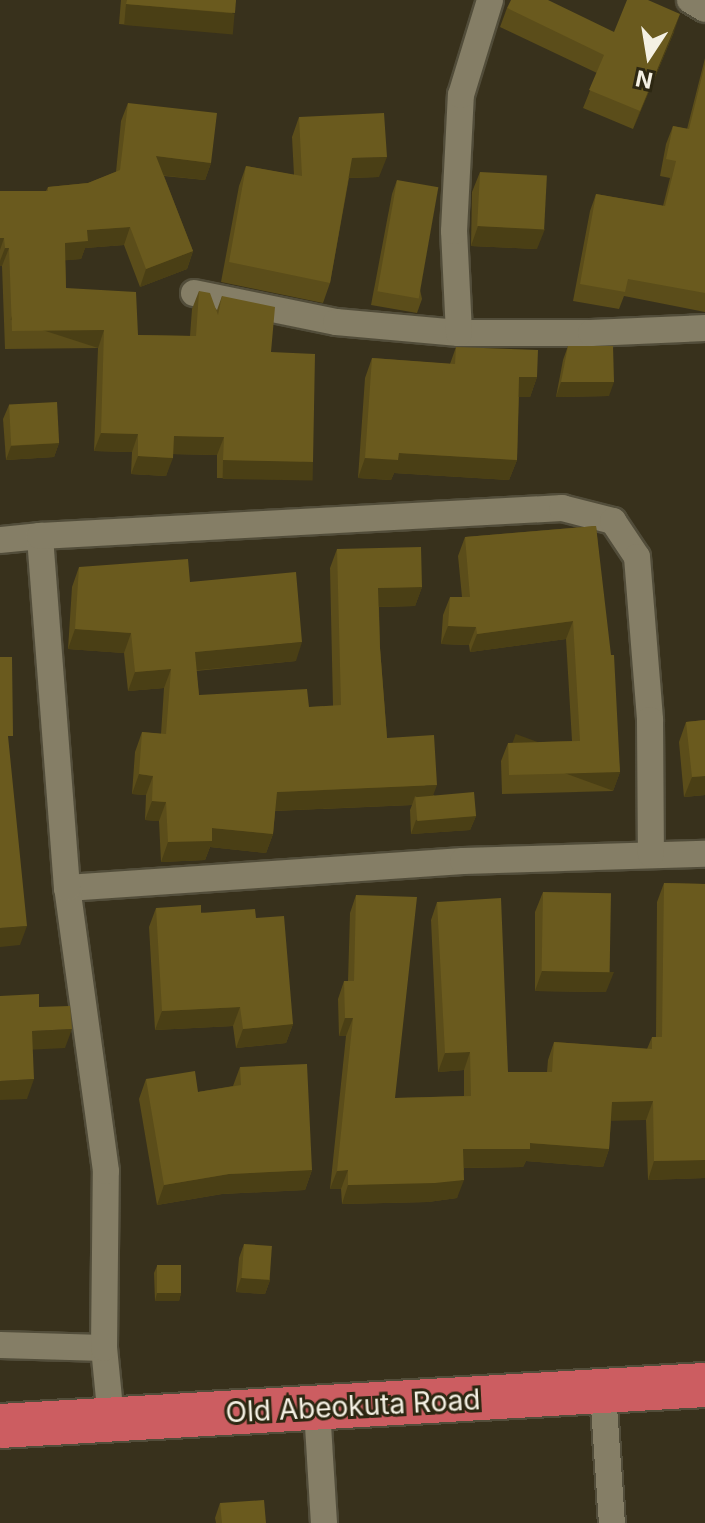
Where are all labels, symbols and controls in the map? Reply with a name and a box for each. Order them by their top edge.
north arrow [609,16,689,96]
text: N [633,65,655,94]
street label: Old Abeokuta Road [225,1383,481,1429]

